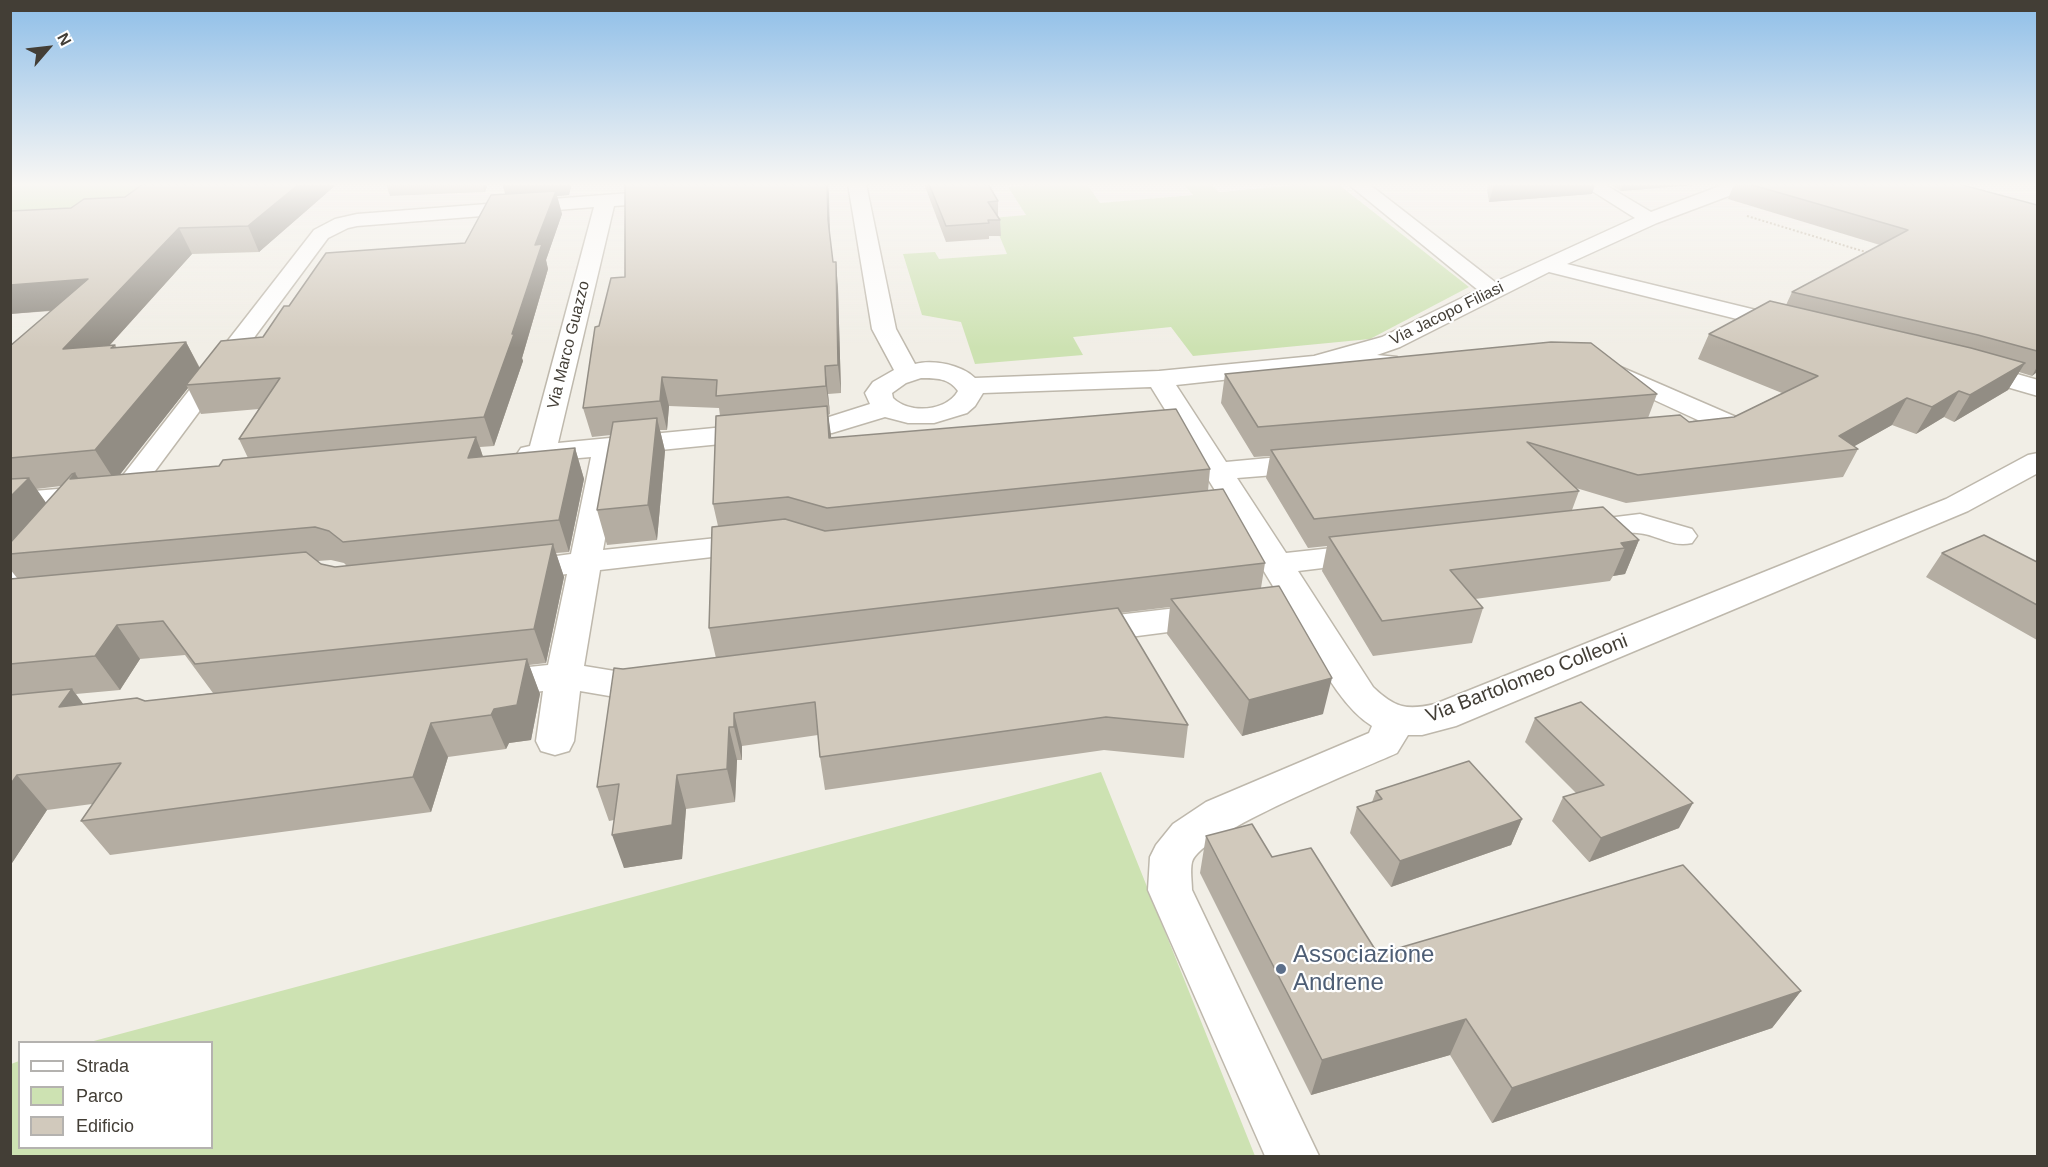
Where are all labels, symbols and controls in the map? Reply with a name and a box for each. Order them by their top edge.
north arrow [18,18,78,78]
text: N [54,30,75,48]
street label: Via Jacopo Filiasi [1387,278,1507,350]
street label: Via Marco Guazzo [544,279,594,411]
street label: Via Bartolomeo Colleoni [1423,629,1631,729]
place label: Associazione Andrene [1293,941,1434,997]
marker: Associazione Andrene [1274,962,1288,976]
legend [18,1041,213,1149]
text: Strada [76,1056,129,1076]
text: Parco [76,1086,123,1106]
text: Edificio [76,1116,134,1136]

